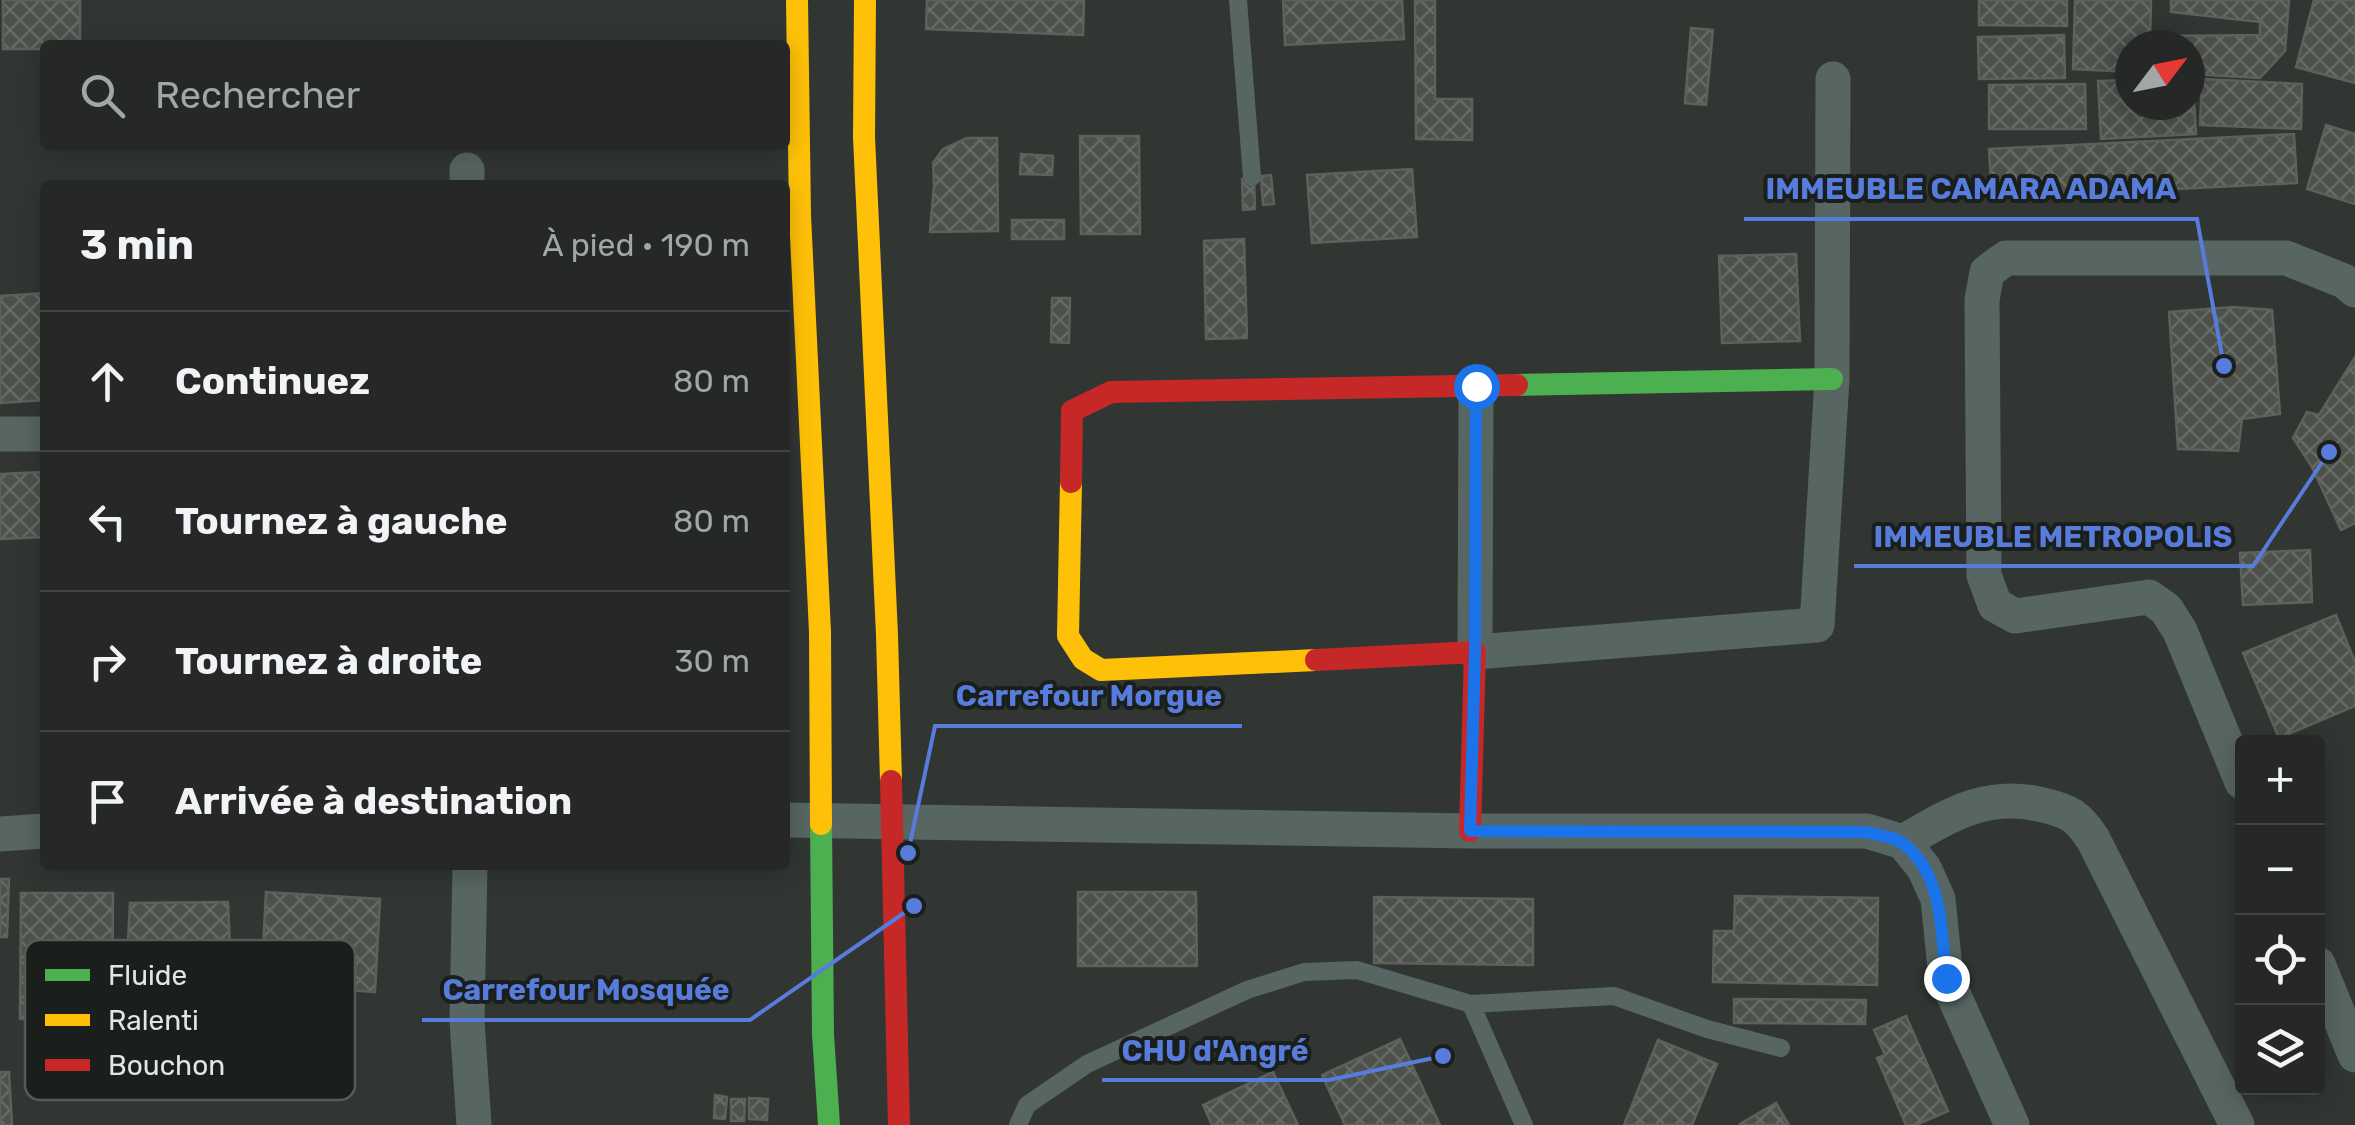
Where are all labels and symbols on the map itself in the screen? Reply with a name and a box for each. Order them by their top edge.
north arrow [2115,30,2205,120]
callout: IMMEUBLE CAMARA ADAMA [1744,159,2197,219]
text: IMMEUBLE CAMARA ADAMA [1766,171,2177,207]
route start [1454,364,1500,410]
callout: IMMEUBLE METROPOLIS [1854,506,2253,566]
text: IMMEUBLE METROPOLIS [1874,519,2232,555]
callout: Carrefour Morgue [935,666,1242,726]
text: Carrefour Morgue [956,678,1222,714]
legend [25,940,355,1100]
route end [1924,956,1970,1002]
text: Fluide [108,959,187,992]
callout: Carrefour Mosquée [422,960,750,1020]
text: Carrefour Mosquée [442,972,730,1008]
text: Ralenti [108,1004,199,1037]
callout: CHU d'Angré [1102,1020,1329,1080]
text: CHU d'Angré [1122,1033,1308,1069]
text: Bouchon [108,1049,225,1082]

